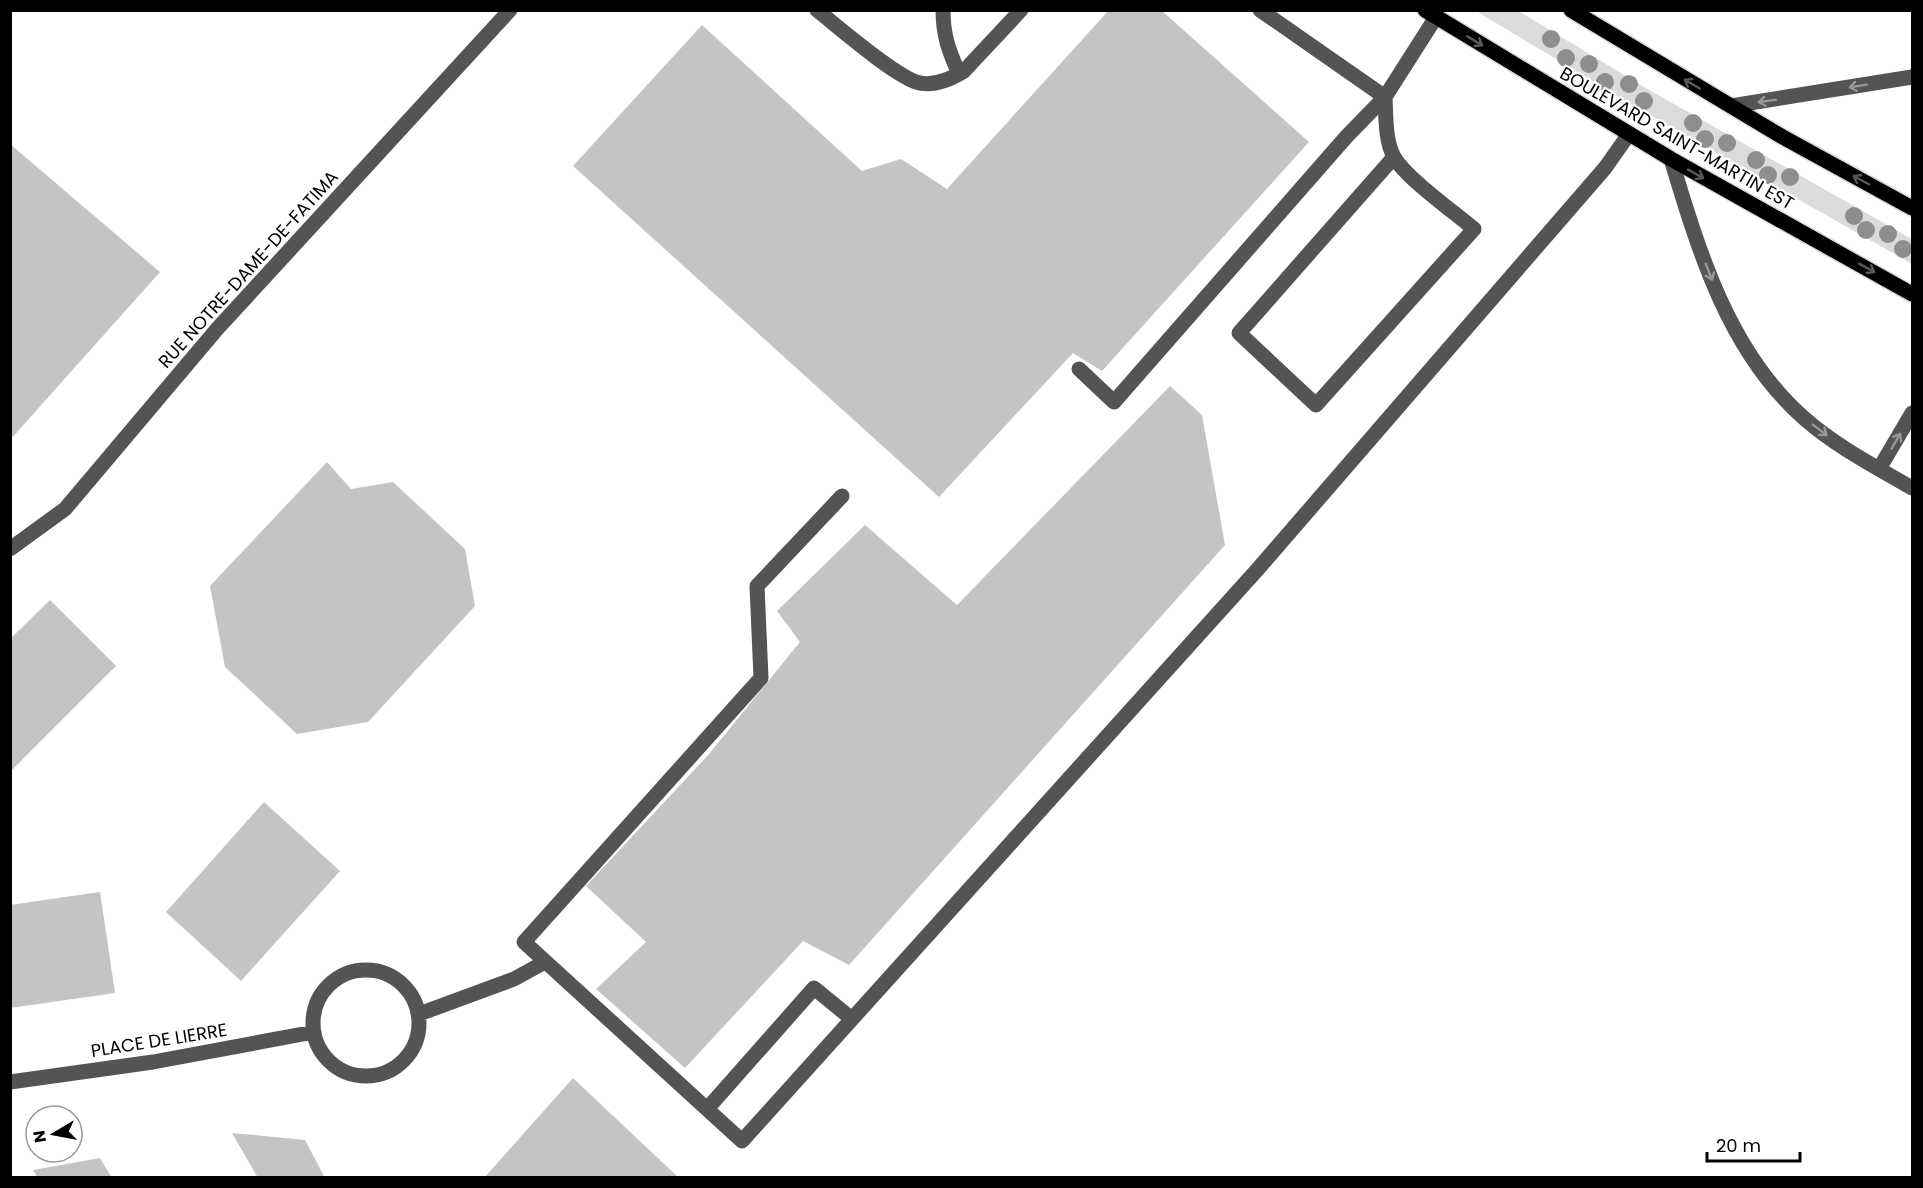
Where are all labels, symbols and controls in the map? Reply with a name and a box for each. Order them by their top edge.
one-way arrow [1466,35,1483,47]
street label: BOULEVARD SAINT-MARTIN EST [1555,61,1799,216]
one-way arrow [1683,78,1701,89]
one-way arrow [1848,81,1868,92]
one-way arrow [1758,95,1777,106]
street label: RUE NOTRE-DAME-DE-FATIMA [152,165,344,373]
one-way arrow [1688,168,1705,180]
one-way arrow [1853,174,1870,186]
one-way arrow [1858,262,1875,274]
one-way arrow [1704,263,1715,281]
one-way arrow [1811,423,1827,436]
one-way arrow [1890,433,1902,450]
street label: PLACE DE LIERRE [89,1017,229,1063]
north arrow [24,1104,84,1164]
scale bar [1707,1125,1800,1163]
text: N [27,1129,52,1144]
text: 20 m [1716,1133,1761,1158]

